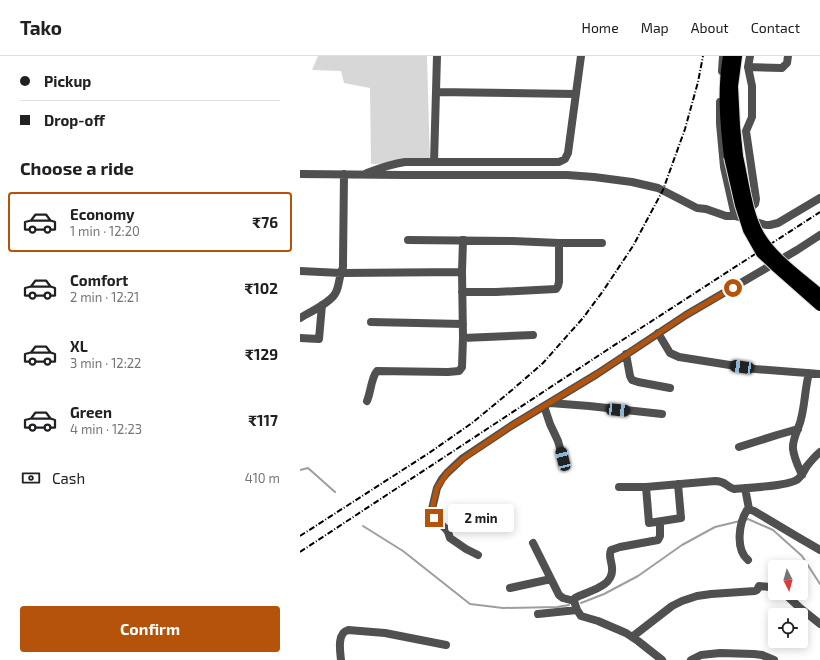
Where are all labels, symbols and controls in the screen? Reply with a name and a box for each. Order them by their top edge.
text: Tako [20,16,62,39]
text: Home [582,19,619,36]
text: Map [641,19,669,36]
text: About [691,19,729,36]
text: Contact [751,19,800,36]
text: Pickup [44,72,91,90]
text: Drop-off [44,111,105,129]
text: Choose a ride [20,157,134,179]
icon: car [22,204,58,240]
text: Economy [70,205,135,223]
text: ₹76 [252,213,278,231]
text: 1 min · 12:20 [70,223,140,239]
icon: car [22,270,58,306]
text: Comfort [70,271,128,289]
text: ₹102 [244,279,278,297]
route start [724,279,742,297]
text: 2 min · 12:21 [70,289,139,305]
icon: car [22,336,58,372]
text: XL [70,337,88,355]
text: ₹129 [245,345,278,363]
text: 3 min · 12:22 [70,355,141,371]
car [729,359,755,375]
icon: car [22,402,58,438]
text: Green [70,403,112,421]
car [605,403,631,417]
text: ₹117 [248,411,278,429]
text: 4 min · 12:23 [70,421,142,437]
car [554,446,572,472]
icon: cash [20,467,42,489]
text: Cash [52,469,85,487]
text: 410 m [245,470,280,486]
callout: 2 min [448,504,514,532]
route end [425,509,443,527]
text: 2 min [464,510,498,526]
north arrow [768,560,808,600]
map controls [768,560,808,648]
button: Confirm [20,606,280,652]
button: locate [768,608,808,648]

